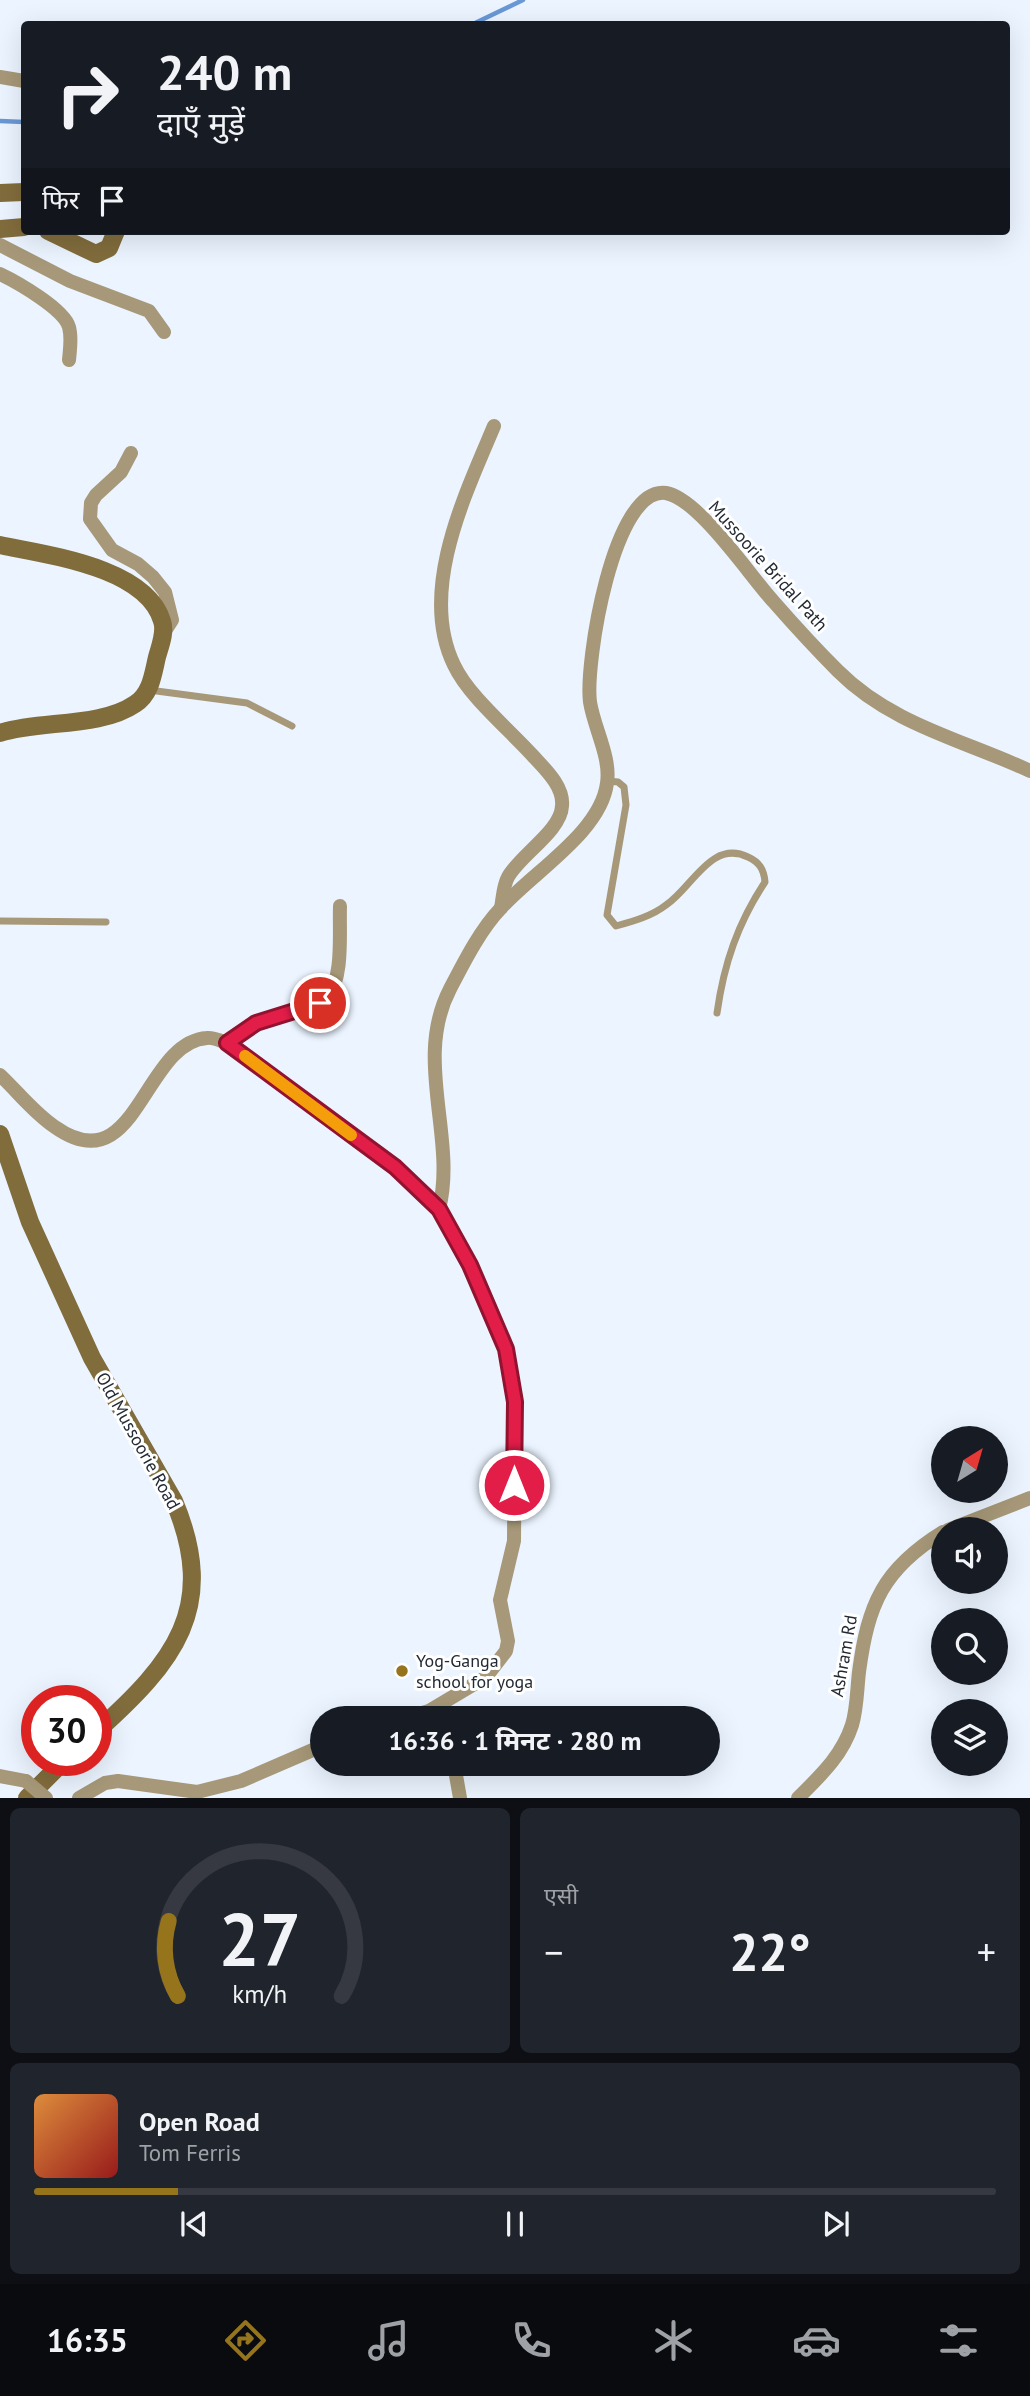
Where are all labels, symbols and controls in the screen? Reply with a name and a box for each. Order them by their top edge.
text: 240 m [157,40,292,104]
icon: right [42,49,133,140]
text: दाएँ मुड़ें [157,102,245,144]
icon: arrive [93,182,131,220]
text: फिर [42,183,79,216]
street label: Mussoorie Bridal Path [704,496,833,636]
pin [290,973,350,1033]
icon: arrive [301,984,339,1022]
street label: Old Mussoorie Road [91,1368,186,1513]
north arrow [931,1426,1008,1503]
map controls [931,1426,1008,1776]
position arrow [477,1448,551,1522]
button: sound [931,1517,1008,1594]
button: search [931,1608,1008,1685]
street label: Ashram Rd [825,1613,862,1699]
place label: Yog-Ganga school for yoga [416,1649,533,1693]
marker: Yog-Ganga school for yoga [394,1663,410,1679]
speed limit sign: 30 [21,1685,112,1776]
button: layers [931,1699,1008,1776]
text: 16:36 · 1 मिनट · 280 m [388,1724,642,1757]
text: एसी [544,1881,578,1910]
text: 27 [219,1893,301,1987]
text: 22° [729,1918,811,1985]
text: − [544,1927,563,1976]
text: + [977,1927,996,1976]
text: km/h [233,1978,287,2010]
text: Open Road [139,2105,260,2138]
text: Tom Ferris [139,2138,241,2167]
icon: previous [175,2205,213,2243]
icon: pause [496,2205,534,2243]
icon: next [817,2205,855,2243]
icon: directions [221,2316,270,2365]
icon: music [364,2316,413,2365]
icon: phone [507,2316,556,2365]
icon: climate [649,2316,698,2365]
icon: car [792,2316,841,2365]
icon: filters [934,2316,983,2365]
text: 16:35 [47,2319,128,2361]

